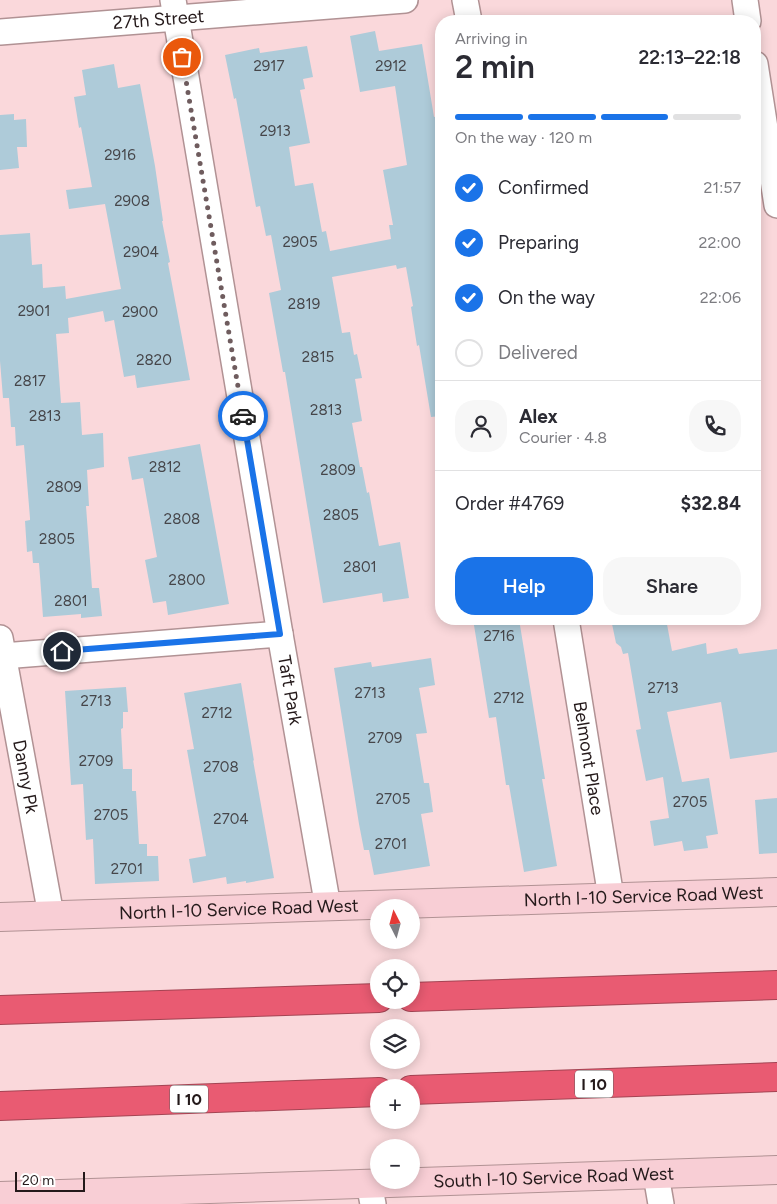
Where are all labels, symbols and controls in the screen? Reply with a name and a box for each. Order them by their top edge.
street label: 27th Street [112,5,205,34]
text: Arriving in [455,29,527,48]
pin [161,36,203,78]
icon: bag [168,43,196,71]
text: 22:13–22:18 [638,46,741,69]
text: 2 min [455,48,535,86]
house number: 2917 [253,57,285,75]
house number: 2912 [375,57,407,75]
house number: 2913 [259,122,291,140]
text: On the way · 120 m [455,128,592,147]
house number: 2916 [104,146,136,164]
icon: check [455,174,483,202]
text: Confirmed [498,176,589,199]
text: 21:57 [704,178,741,197]
house number: 2908 [114,192,150,210]
icon: check [455,229,483,257]
text: Preparing [498,231,579,254]
house number: 2905 [282,233,318,251]
text: 22:00 [699,233,741,252]
house number: 2904 [123,243,159,261]
icon: check [455,284,483,312]
text: On the way [498,286,595,309]
text: 22:06 [700,288,741,307]
house number: 2819 [288,295,320,313]
house number: 2901 [18,302,50,320]
house number: 2900 [122,303,158,321]
text: Delivered [498,341,578,364]
house number: 2815 [302,348,334,366]
house number: 2820 [136,351,172,369]
house number: 2817 [14,372,46,390]
courier [218,391,268,441]
button: person [455,400,507,452]
button: phone [689,400,741,452]
house number: 2813 [310,401,342,419]
icon: car [229,402,257,430]
text: Alex [519,405,558,428]
house number: 2813 [29,407,61,425]
text: Courier · 4.8 [519,428,607,447]
house number: 2812 [149,458,181,476]
house number: 2809 [320,461,356,479]
house number: 2809 [46,478,82,496]
text: Order #4769 [455,492,564,515]
text: $32.84 [681,492,741,515]
house number: 2805 [323,506,359,524]
house number: 2808 [164,510,200,528]
house number: 2805 [39,530,75,548]
button: Help [455,557,593,615]
button: Share [603,557,741,615]
house number: 2801 [343,558,377,576]
house number: 2800 [169,571,205,589]
house number: 2801 [54,592,88,610]
house number: 2716 [483,627,515,645]
pin [41,630,83,672]
icon: home [48,637,76,665]
street label: Taft Park [273,654,307,727]
house number: 2713 [648,679,678,697]
house number: 2713 [355,684,385,702]
house number: 2712 [493,689,525,707]
house number: 2713 [81,692,111,710]
street label: Belmont Place [568,700,609,817]
house number: 2712 [201,704,233,722]
house number: 2709 [368,729,402,747]
street label: Danny Pk [8,738,43,816]
house number: 2709 [79,752,113,770]
house number: 2708 [203,758,239,776]
house number: 2705 [376,790,410,808]
house number: 2705 [673,793,707,811]
house number: 2705 [94,806,128,824]
house number: 2704 [213,810,249,828]
house number: 2701 [375,835,407,853]
house number: 2701 [111,860,143,878]
street label: North I-10 Service Road West [524,881,764,911]
street label: North I-10 Service Road West [119,894,359,924]
north arrow [370,899,420,949]
map controls [370,899,420,1189]
button: locate [370,959,420,1009]
button: layers [370,1019,420,1069]
road number: I 10 [575,1070,613,1098]
button: + [370,1079,420,1129]
road number: I 10 [170,1086,208,1112]
button: − [370,1139,420,1189]
street label: South I-10 Service Road West [433,1162,675,1192]
scale bar [15,1169,85,1192]
text: 20 m [22,1172,54,1189]

